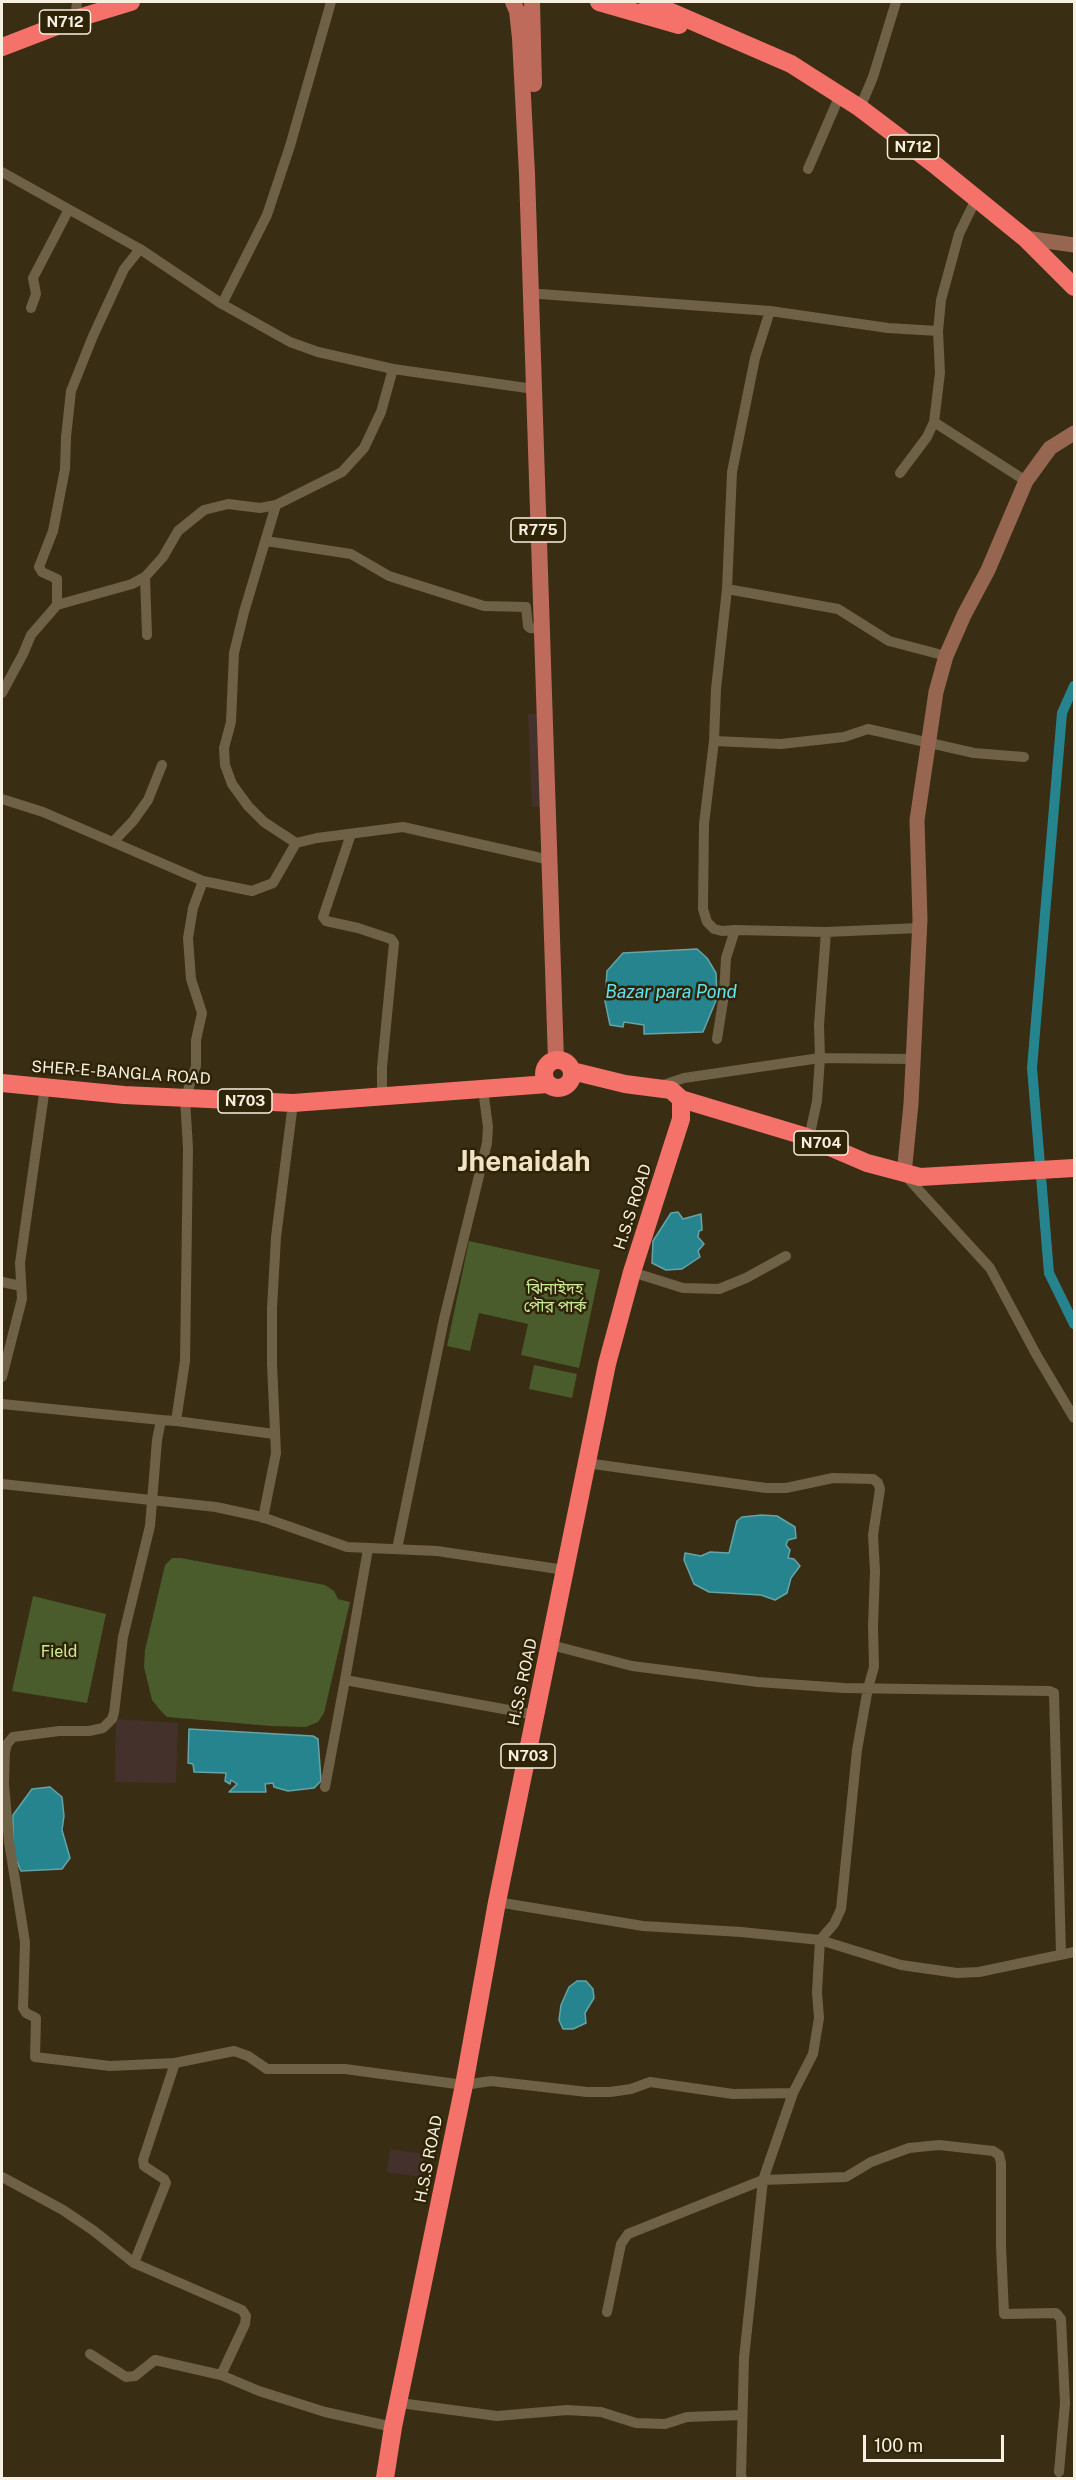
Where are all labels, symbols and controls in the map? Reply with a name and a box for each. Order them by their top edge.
road number: N712 [40,10,90,34]
road number: N712 [888,135,938,159]
road number: R775 [511,518,565,542]
water label: Bazar para Pond [605,981,737,1003]
street label: SHER-E-BANGLA ROAD [31,1057,211,1089]
road number: N703 [218,1089,272,1113]
road number: N704 [794,1131,848,1155]
district label: Jhenaidah [457,1145,591,1179]
street label: H.S.S ROAD [610,1162,656,1252]
park label: ঝিনাইদহ পৌর পার্ক [524,1279,586,1317]
street label: H.S.S ROAD [504,1637,542,1727]
park label: Field [41,1642,77,1662]
road number: N703 [501,1744,555,1768]
street label: H.S.S ROAD [411,2114,447,2204]
scale bar [866,2423,1007,2461]
text: 100 m [874,2435,923,2456]

